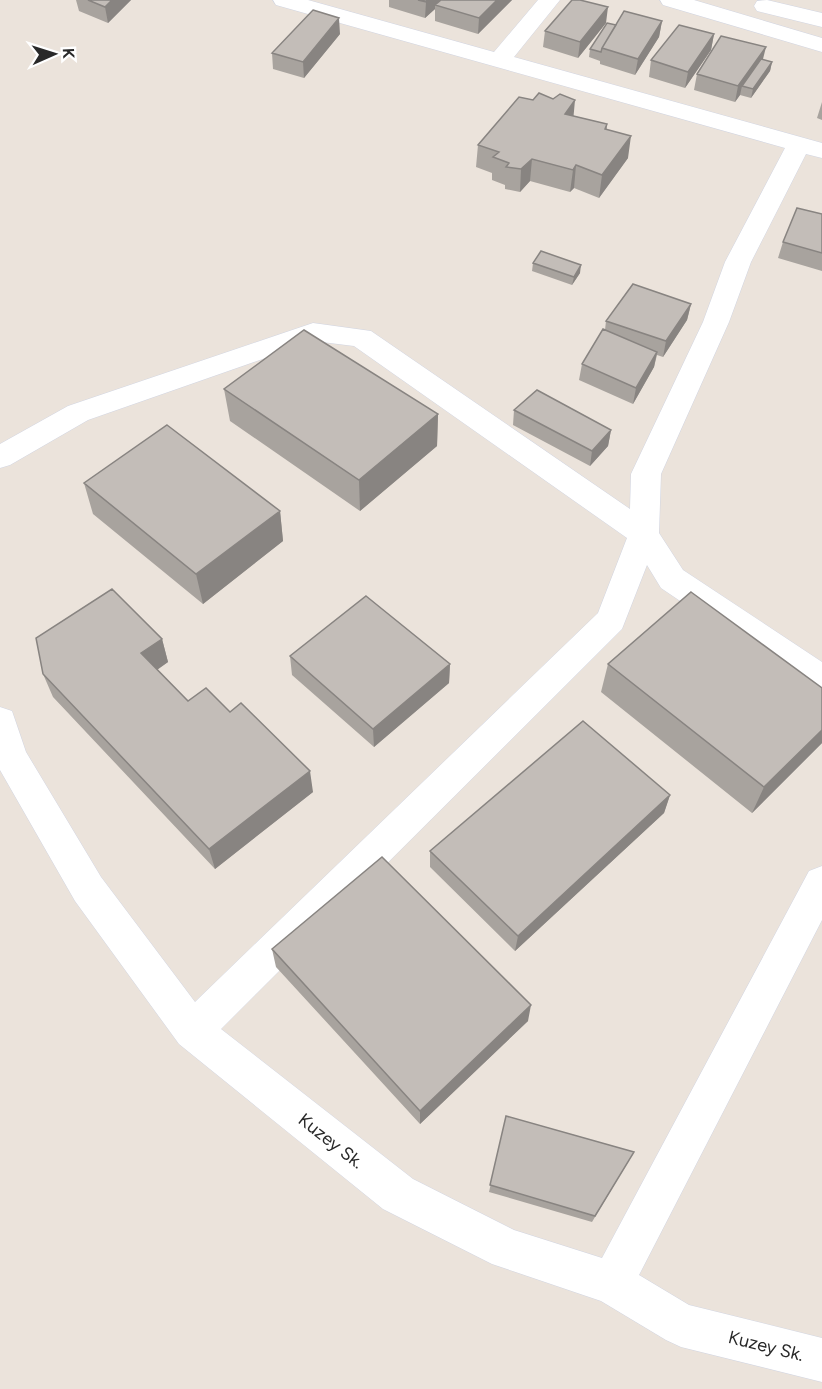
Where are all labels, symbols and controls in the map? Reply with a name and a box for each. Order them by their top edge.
north arrow [24,24,84,84]
text: K [59,47,78,59]
street label: Kuzey Sk. [294,1109,368,1173]
street label: Kuzey Sk. [726,1326,806,1366]

